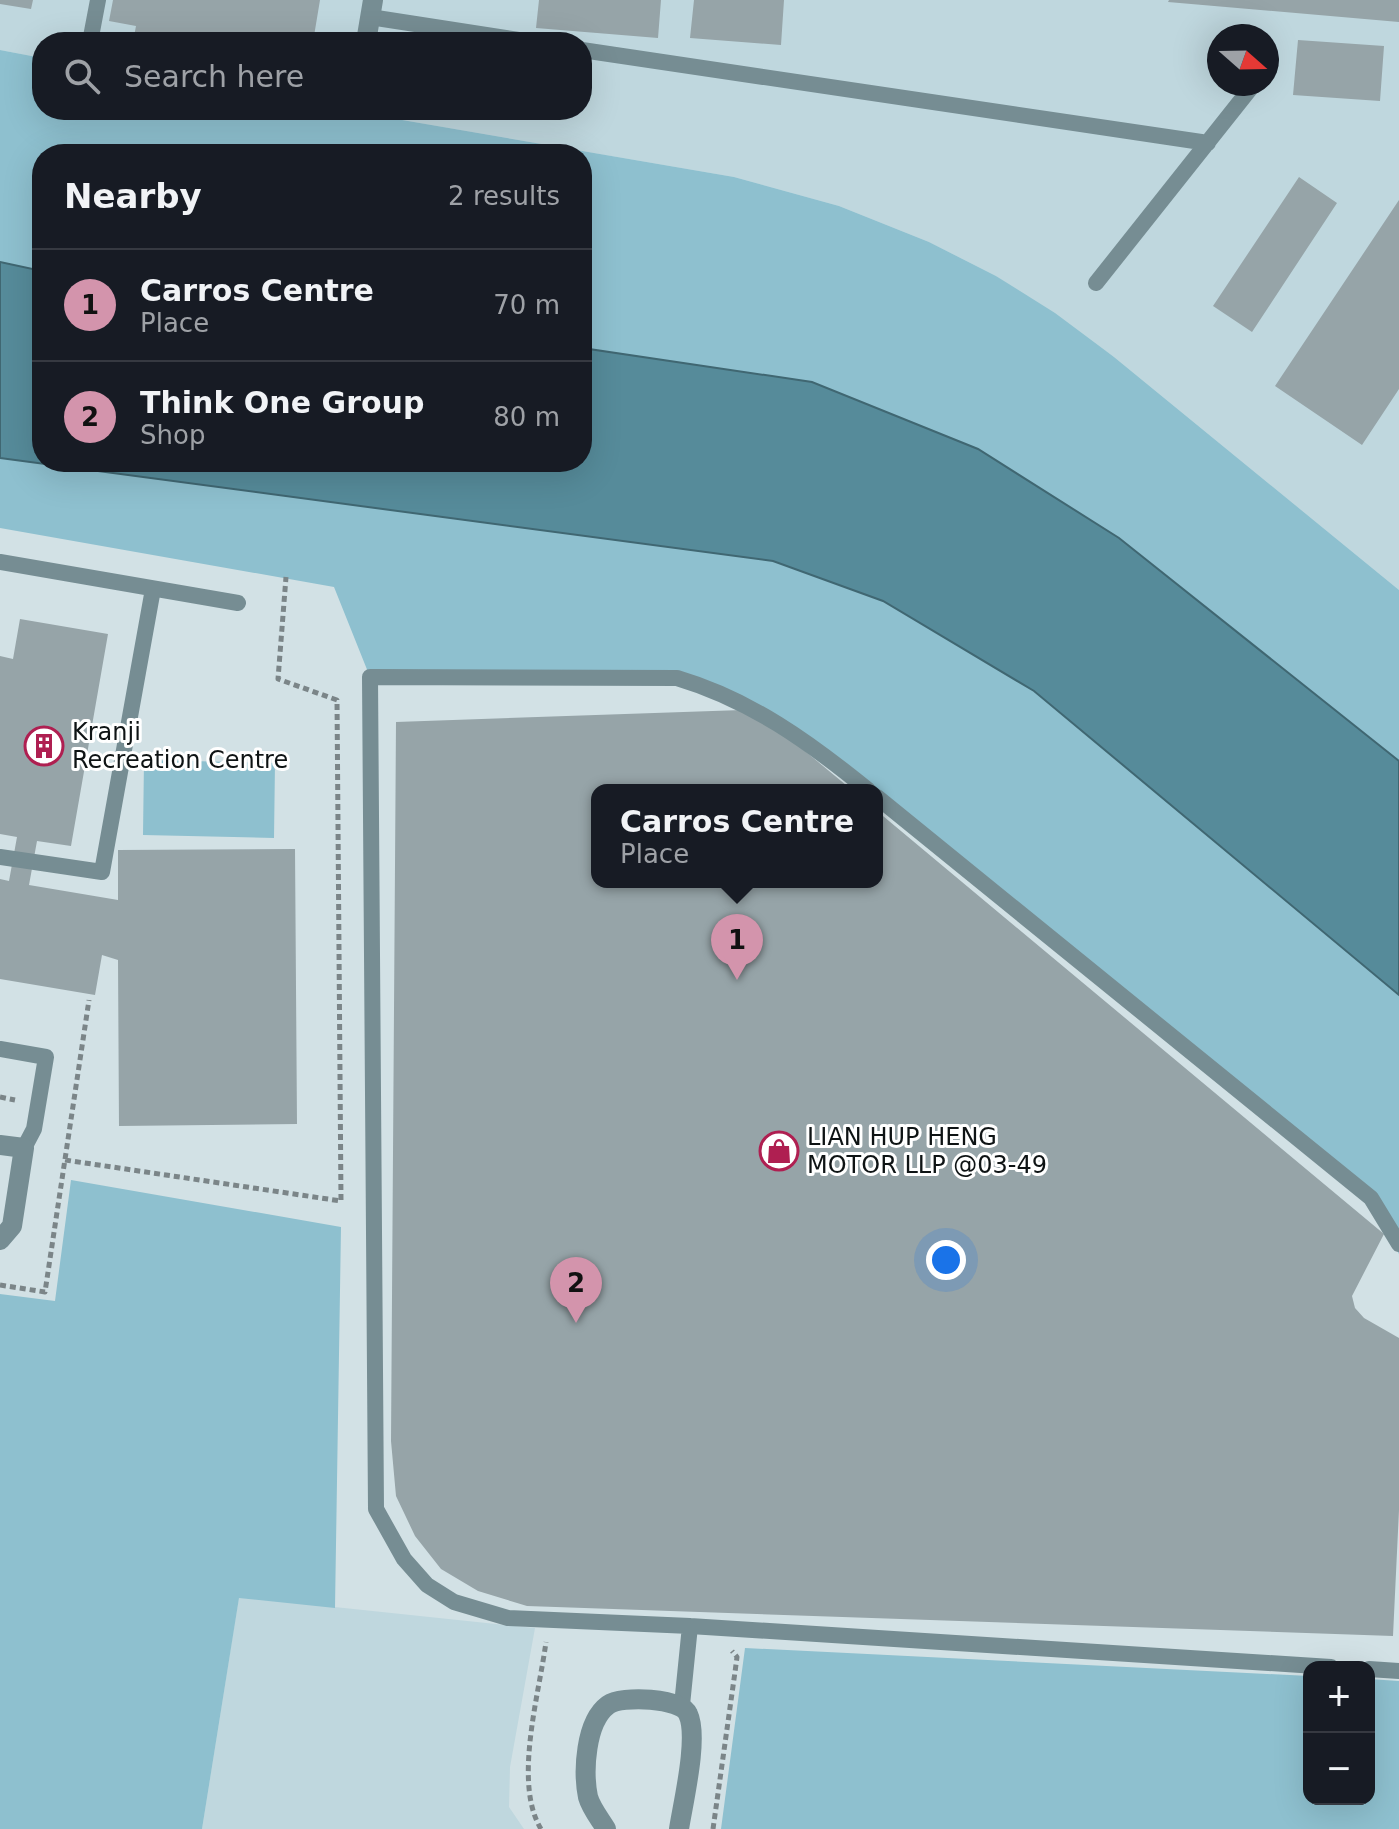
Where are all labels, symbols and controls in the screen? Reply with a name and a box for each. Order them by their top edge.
north arrow [1207,24,1279,96]
search box [32,32,592,120]
icon: search [60,54,104,98]
text: Search here [124,59,304,94]
text: Nearby [64,176,202,216]
text: 2 results [448,181,560,211]
text: Carros Centre [140,273,374,308]
text: 1 [81,290,99,320]
text: 70 m [493,290,560,320]
text: Place [140,308,209,338]
text: Think One Group [140,385,424,420]
text: 2 [81,402,99,432]
text: 80 m [493,402,560,432]
text: Shop [140,420,205,450]
place label: Kranji Recreation Centre [72,718,288,774]
building icon: Kranji Recreation Centre [23,725,65,767]
popup [591,784,883,888]
text: Carros Centre [620,804,854,839]
text: Place [620,839,689,869]
pin: 1 [711,914,763,980]
place label: LIAN HUP HENG MOTOR LLP @03-49 [807,1123,1047,1179]
shop icon: LIAN HUP HENG MOTOR LLP @03-49 [758,1130,800,1172]
your location [926,1240,966,1280]
pin: 2 [550,1257,602,1323]
map controls [1303,1661,1375,1805]
button: + [1303,1661,1375,1733]
button: − [1303,1733,1375,1805]

